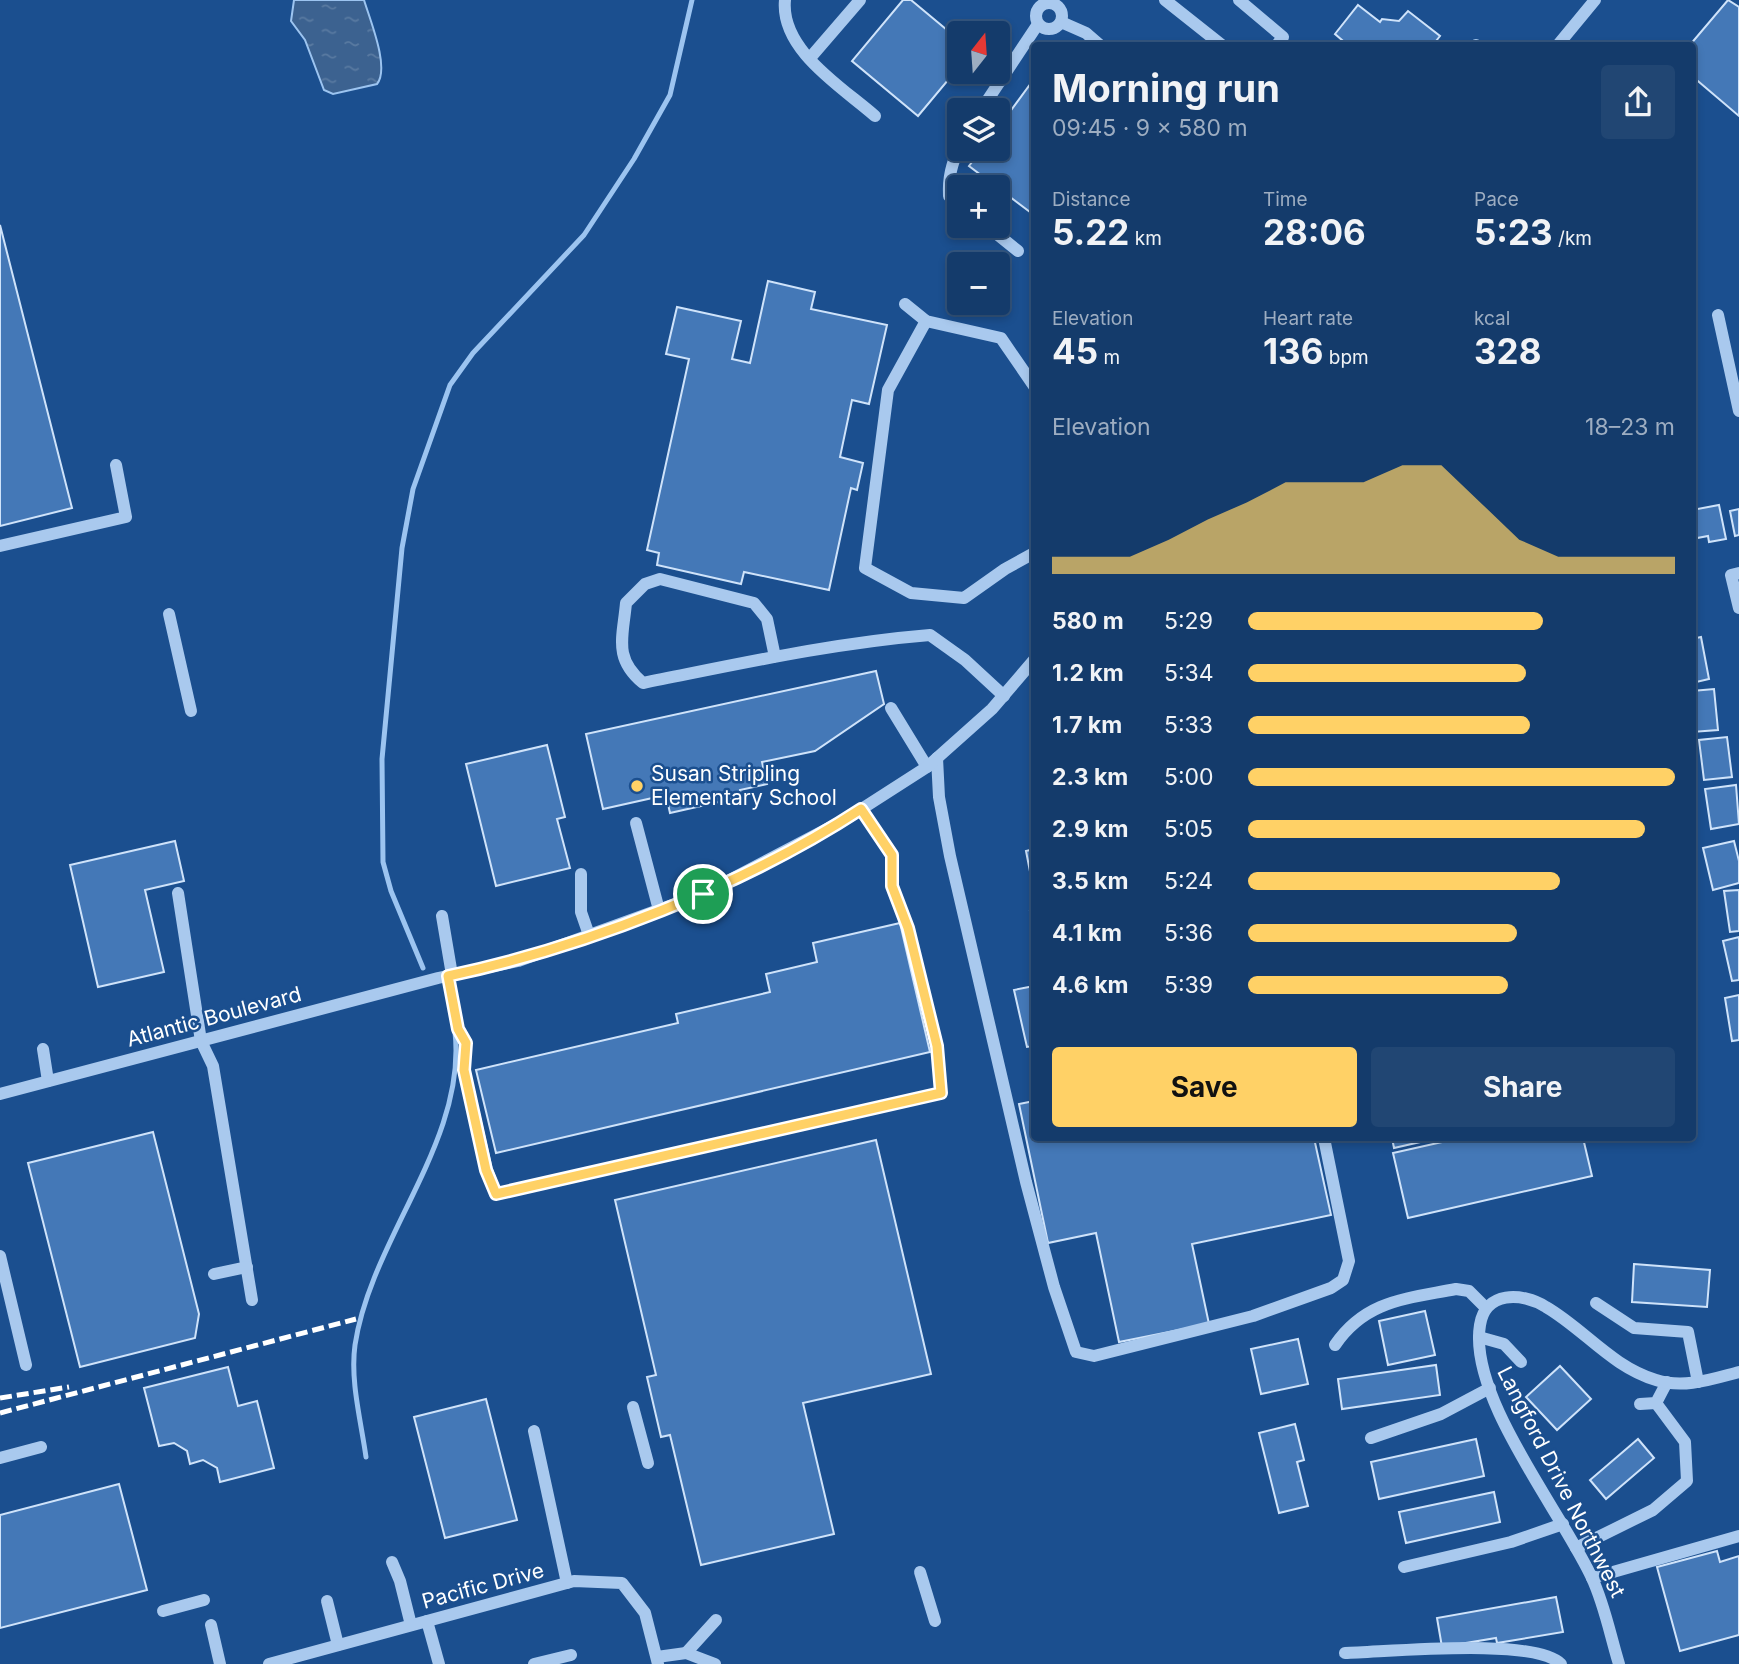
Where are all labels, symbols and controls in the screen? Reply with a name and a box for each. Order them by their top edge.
north arrow [947,21,1010,84]
map controls [947,21,1010,315]
text: Morning run [1052,65,1280,111]
button: share [1601,65,1675,139]
button: layers [947,98,1010,161]
text: 09:45 · 9 × 580 m [1052,114,1248,142]
button: + [947,175,1010,238]
text: Distance [1052,188,1130,211]
text: Time [1263,188,1308,211]
text: Pace [1474,188,1519,211]
text: 5.22 [1052,211,1129,253]
text: 28:06 [1263,211,1366,253]
text: 5:23 [1474,211,1553,253]
text: km [1129,227,1162,250]
text: /km [1553,227,1592,250]
button: − [947,252,1010,315]
text: Elevation [1052,307,1133,330]
text: Heart rate [1263,307,1353,330]
text: kcal [1474,307,1510,330]
text: 45 [1052,330,1098,372]
text: 136 [1263,330,1323,372]
text: 328 [1474,330,1541,372]
text: m [1098,346,1120,369]
text: bpm [1323,346,1369,369]
text: Elevation [1052,413,1151,441]
text: 18–23 m [1585,413,1675,441]
text: 580 m [1052,607,1124,635]
text: 5:29 [1164,607,1213,635]
text: 1.2 km [1052,659,1124,687]
text: 5:34 [1164,659,1214,687]
text: 1.7 km [1052,711,1122,739]
text: 5:33 [1164,711,1213,739]
place label: Susan Stripling Elementary School [651,761,837,810]
text: 2.3 km [1052,763,1128,791]
text: 5:00 [1164,763,1214,791]
marker: Susan Stripling Elementary School [629,778,645,794]
text: 2.9 km [1052,815,1129,843]
text: 5:05 [1164,815,1213,843]
pin [673,864,733,924]
text: 3.5 km [1052,867,1128,895]
text: 5:24 [1164,867,1213,895]
icon: arrive [684,875,722,913]
text: 4.1 km [1052,919,1122,947]
text: 5:36 [1164,919,1213,947]
text: 4.6 km [1052,971,1129,999]
text: 5:39 [1164,971,1213,999]
street label: Atlantic Boulevard [124,981,304,1052]
button: Save [1052,1047,1357,1127]
button: Share [1371,1047,1675,1127]
street label: Langford Drive Northwest [1492,1362,1631,1602]
street label: Pacific Drive [419,1557,547,1614]

